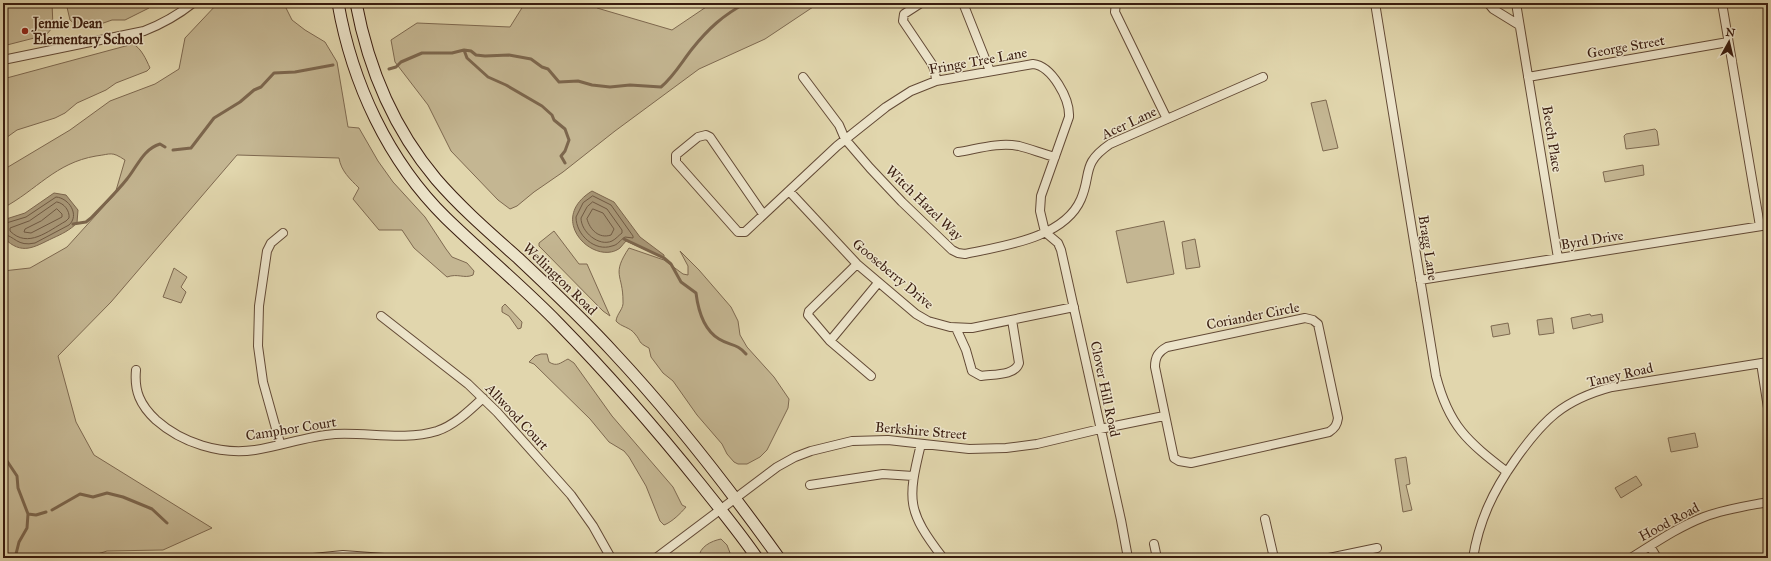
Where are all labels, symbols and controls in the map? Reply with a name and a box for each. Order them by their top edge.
place label: Jennie Dean Elementary School [31,15,144,49]
north arrow [1709,22,1749,62]
marker: Jennie Dean Elementary School [20,26,30,36]
text: N [1725,26,1737,40]
street label: George Street [1586,32,1666,62]
street label: Fringe Tree Lane [927,44,1029,78]
street label: Acer Lane [1098,103,1159,144]
street label: Beech Place [1538,105,1566,174]
street label: Witch Hazel Way [882,162,966,244]
street label: Bragg Lane [1414,214,1442,282]
street label: Byrd Drive [1559,227,1625,253]
street label: Gooseberry Drive [849,235,937,313]
street label: Wellington Road [519,239,601,319]
street label: Coriander Circle [1205,299,1301,333]
street label: Clover Hill Road [1087,340,1123,438]
street label: Taney Road [1585,359,1655,391]
street label: Allwood Court [481,380,552,454]
street label: Camphor Court [244,413,338,445]
street label: Berkshire Street [874,419,968,443]
street label: Hood Road [1636,499,1702,545]

